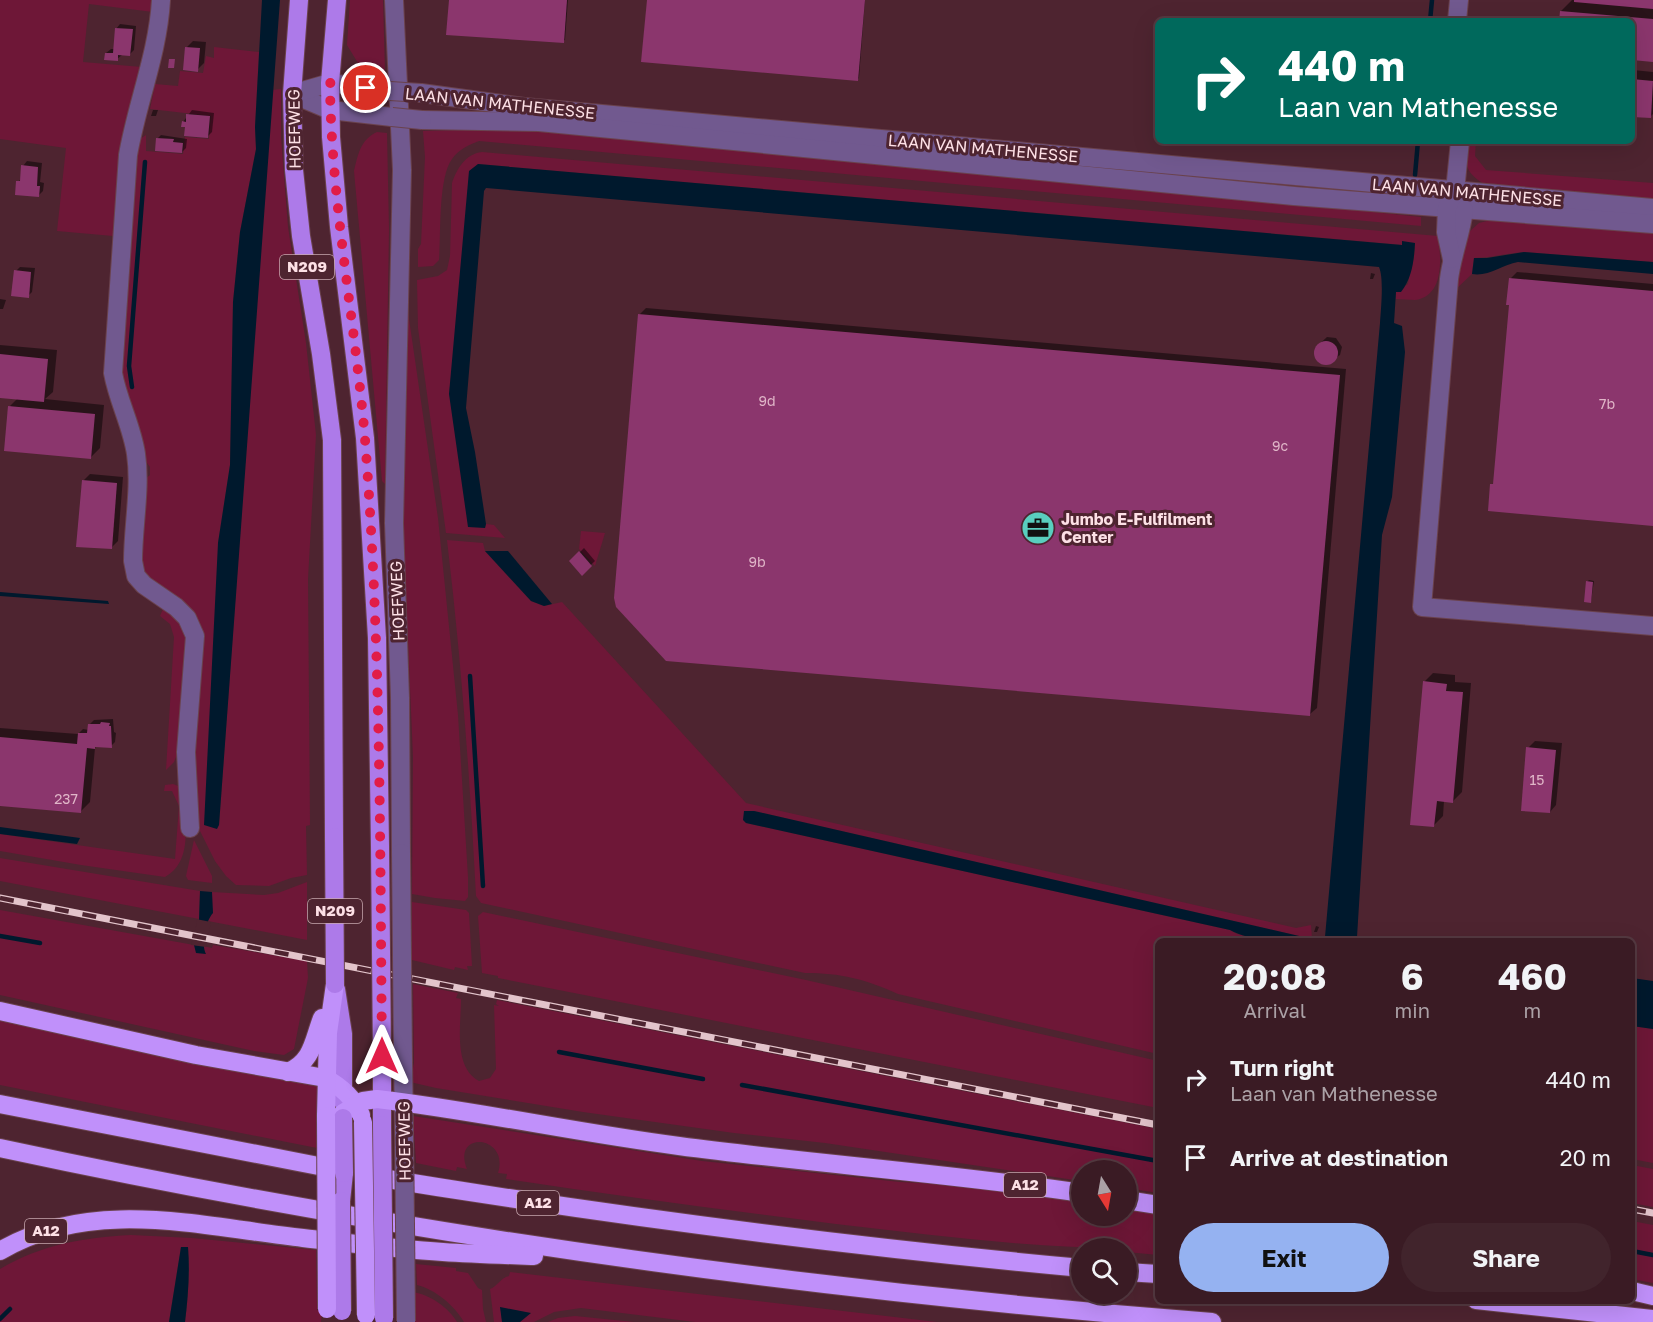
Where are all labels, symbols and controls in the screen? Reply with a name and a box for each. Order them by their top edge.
text: 440 m [1278,40,1405,90]
icon: right [1179,42,1257,120]
pin [340,62,391,113]
icon: arrive [349,71,382,104]
street label: LAAN VAN MATHENESSE [404,83,596,123]
street label: HOEFWEG [283,89,305,169]
text: Laan van Mathenesse [1278,91,1558,123]
street label: LAAN VAN MATHENESSE [887,130,1079,166]
street label: LAAN VAN MATHENESSE [1371,174,1563,210]
road number: N209 [280,255,334,279]
house number: 9d [758,392,776,409]
house number: 7b [1599,395,1615,412]
house number: 9c [1272,437,1288,454]
place label: Jumbo E-Fulfilment Center [1061,509,1212,547]
office icon: Jumbo E-Fulfilment Center [1020,510,1056,546]
house number: 9b [748,553,766,570]
street label: HOEFWEG [386,561,408,641]
house number: 15 [1530,771,1544,788]
house number: 237 [54,790,78,807]
road number: N209 [308,899,362,923]
text: 20:08 [1223,955,1326,998]
text: 6 [1401,955,1424,998]
text: 460 [1498,955,1567,998]
text: Arrival [1243,998,1306,1022]
text: min [1395,998,1430,1022]
text: m [1524,998,1541,1022]
position arrow [350,1024,414,1088]
text: Turn right [1230,1054,1334,1081]
icon: right [1179,1063,1212,1096]
text: 440 m [1546,1066,1611,1093]
text: Laan van Mathenesse [1230,1081,1438,1105]
street label: HOEFWEG [393,1101,415,1181]
icon: arrive [1179,1141,1212,1174]
text: Arrive at destination [1230,1144,1448,1171]
text: 20 m [1560,1144,1611,1171]
north arrow [1071,1160,1137,1226]
map controls [1071,1160,1137,1304]
road number: A12 [1004,1173,1046,1197]
road number: A12 [517,1191,559,1215]
road number: A12 [25,1219,67,1243]
button: Exit [1179,1223,1389,1292]
button: Share [1401,1223,1611,1292]
button: search [1071,1238,1137,1304]

